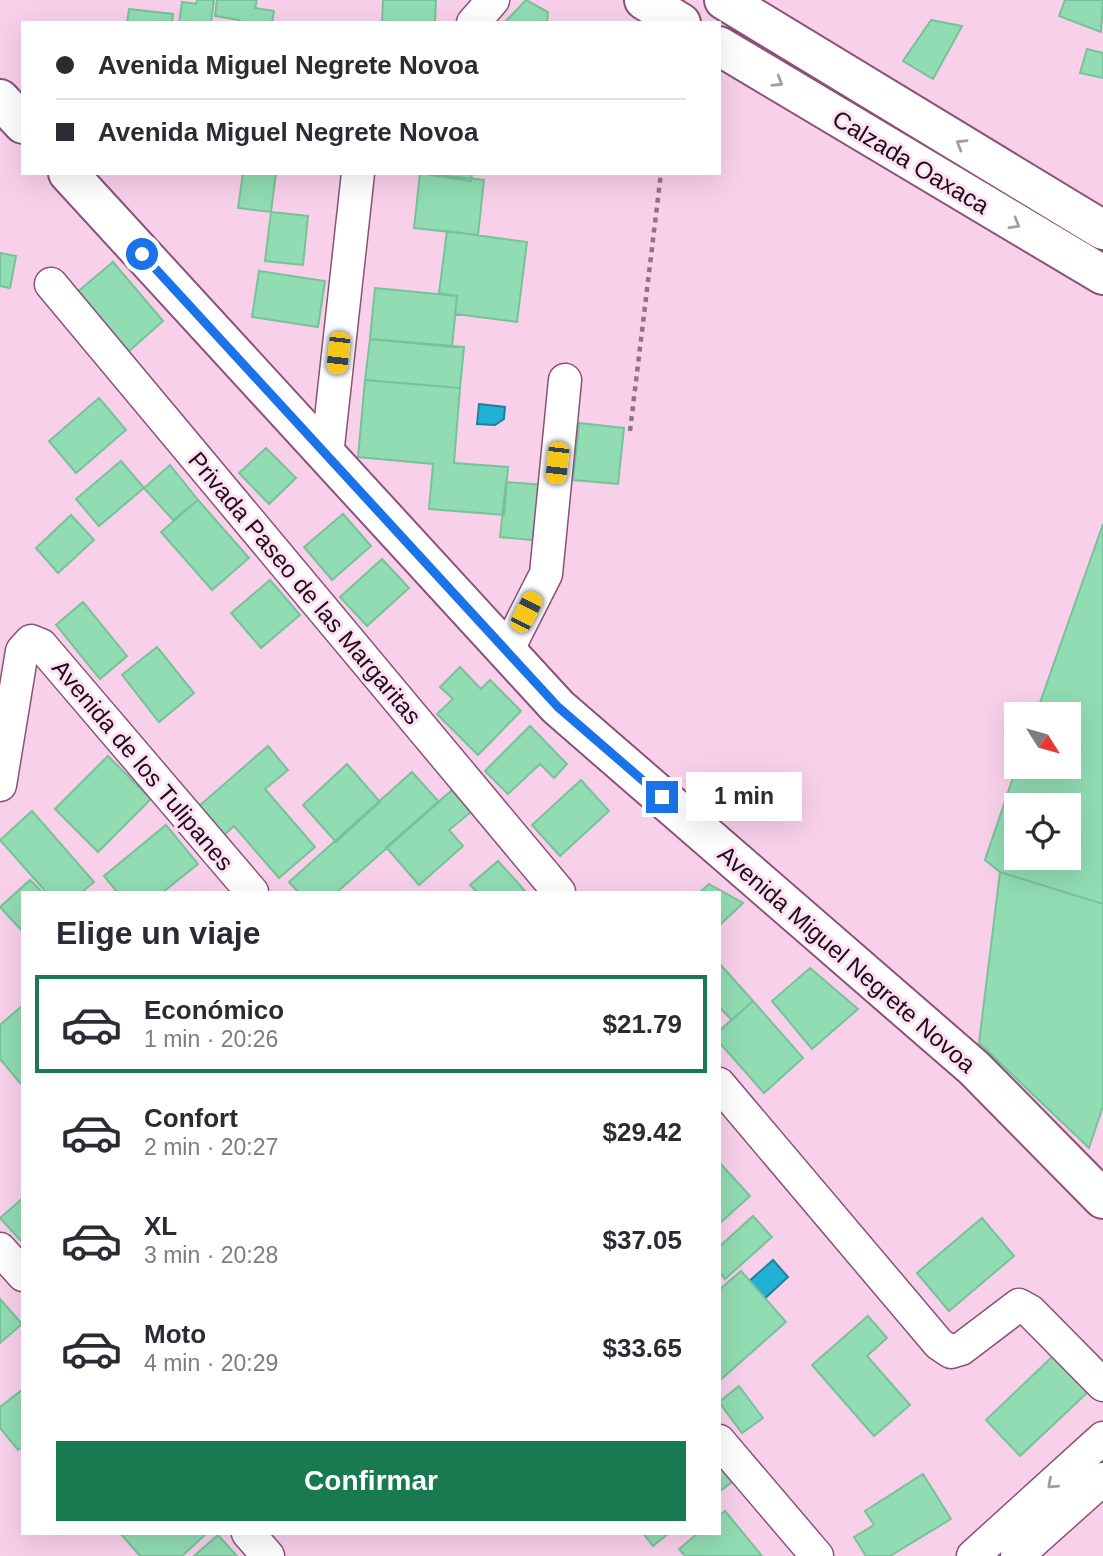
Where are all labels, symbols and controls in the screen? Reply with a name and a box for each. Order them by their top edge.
text: Avenida Miguel Negrete Novoa [98,50,478,80]
one-way arrow [770,73,783,86]
street label: Calzada Oaxaca [828,105,995,220]
text: Avenida Miguel Negrete Novoa [98,117,478,147]
one-way arrow [956,139,969,152]
one-way arrow [1007,216,1020,229]
route start [126,238,158,270]
car [326,331,351,375]
car [545,441,570,485]
street label: Privada Paseo de las Margaritas [183,446,427,730]
car [508,589,545,635]
street label: Avenida de los Tulipanes [47,654,239,876]
north arrow [1004,702,1082,779]
map controls [1004,702,1081,870]
callout: 1 min [686,772,802,822]
route end [646,781,678,813]
text: 1 min [714,783,774,809]
button: locate [1004,793,1081,870]
street label: Avenida Miguel Negrete Novoa [713,840,982,1078]
text: Elige un viaje [56,915,261,951]
icon: car [60,993,123,1056]
text: Económico [144,995,284,1025]
text: $21.79 [602,1009,682,1039]
text: 1 min · 20:26 [144,1026,278,1052]
icon: car [60,1101,123,1164]
text: Confort [144,1103,238,1133]
text: $29.42 [602,1117,682,1147]
text: 2 min · 20:27 [144,1134,278,1160]
icon: car [60,1209,123,1272]
text: XL [144,1211,177,1241]
text: $37.05 [602,1225,682,1255]
text: 3 min · 20:28 [144,1242,278,1268]
icon: car [60,1317,123,1380]
text: Moto [144,1319,206,1349]
text: $33.65 [602,1333,682,1363]
text: 4 min · 20:29 [144,1350,278,1376]
button: Confirmar [56,1441,686,1521]
one-way arrow [1048,1475,1061,1488]

